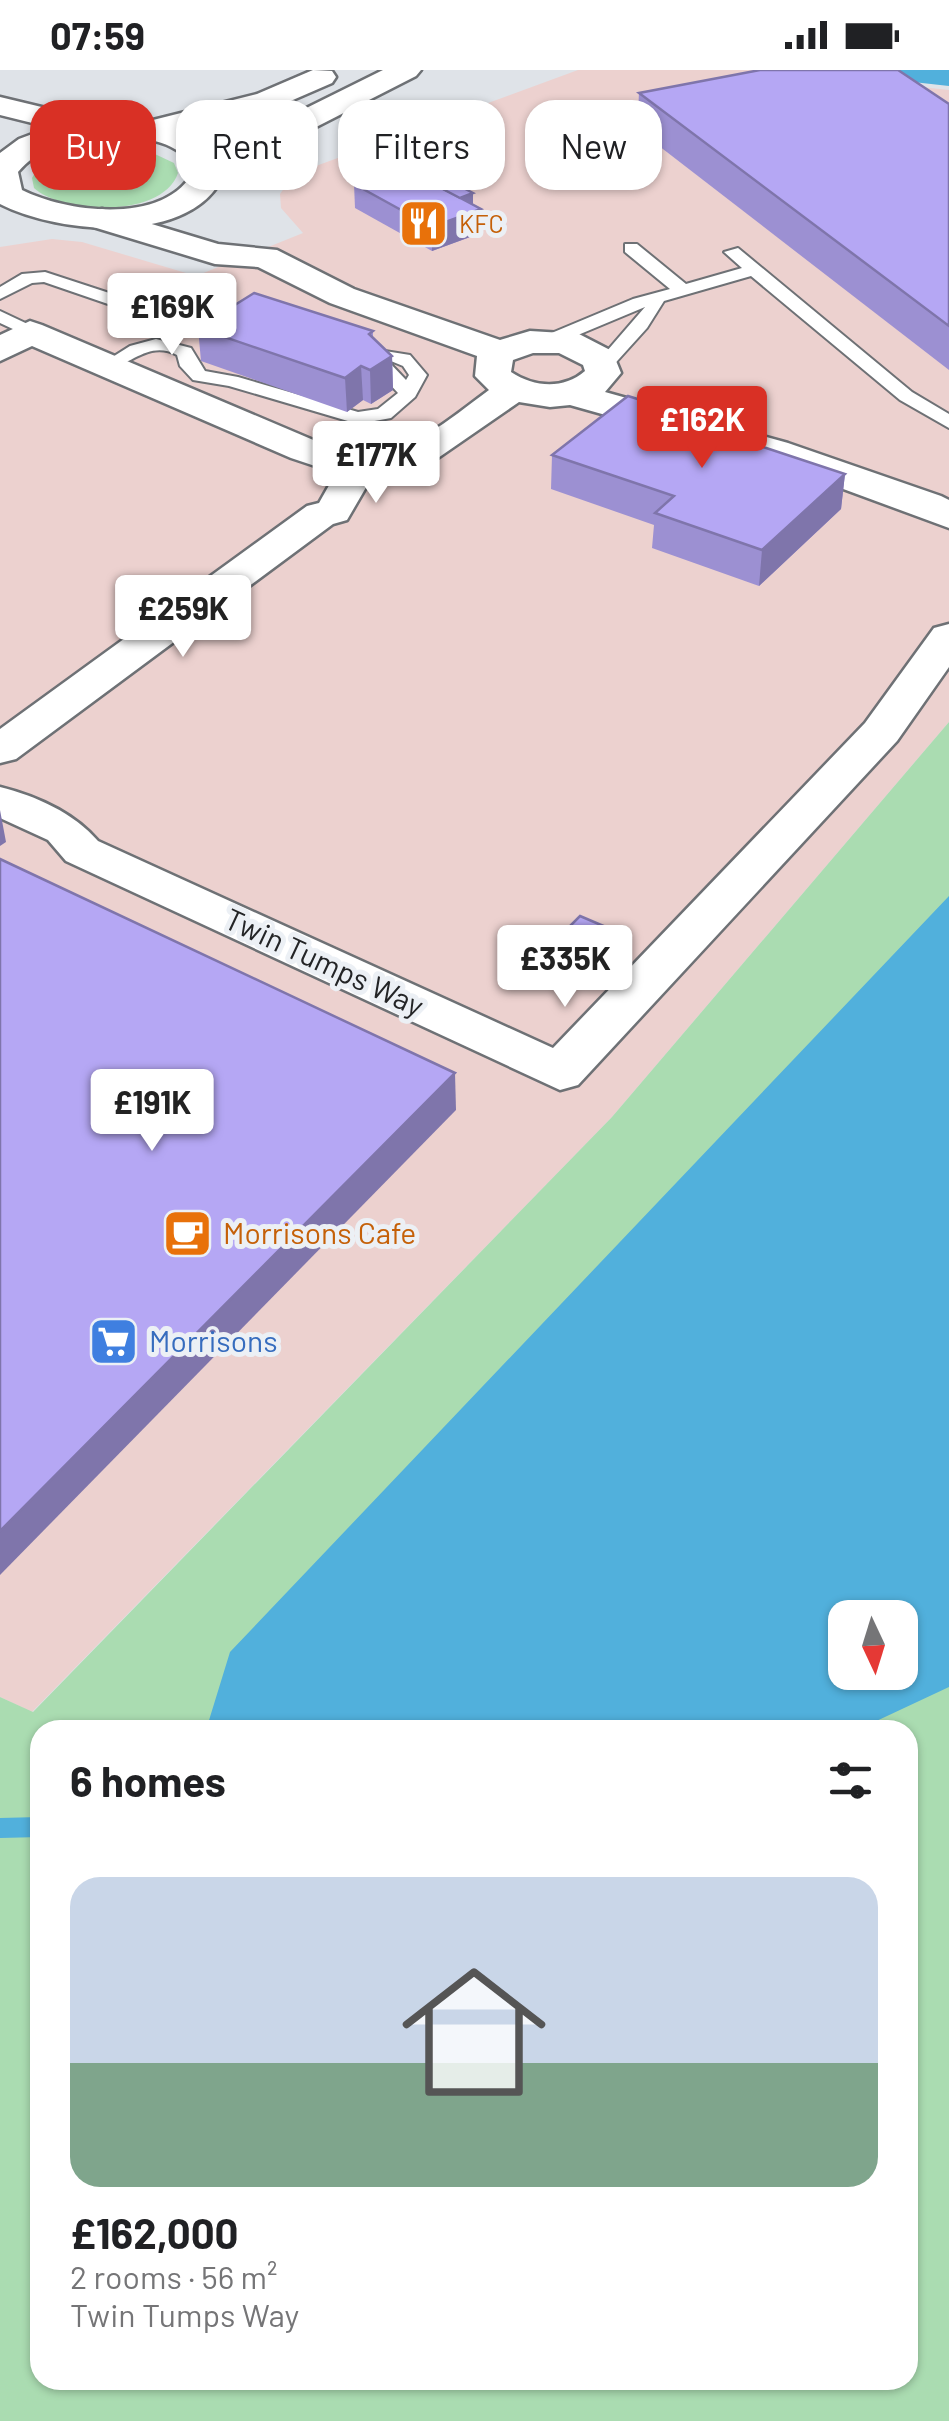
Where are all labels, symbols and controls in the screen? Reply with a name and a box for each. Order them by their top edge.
text: 07:59 [50,12,145,58]
chip: Buy [30,100,156,190]
chip: Rent [176,100,318,190]
chip: Filters [338,100,505,190]
chip: New [525,100,662,190]
restaurant icon: KFC [398,198,450,250]
place label: KFC [459,208,504,238]
pin: £169K [102,273,242,358]
text: £169K [129,286,215,324]
pin: £162K [632,386,772,471]
text: £162K [659,399,745,437]
pin: £177K [306,421,446,506]
text: £177K [335,434,417,472]
pin: £259K [113,575,253,660]
text: £259K [137,588,229,626]
street label: Twin Tumps Way [220,899,430,1023]
pin: £335K [495,925,635,1010]
text: £335K [519,938,611,976]
pin: £191K [82,1069,222,1154]
text: £191K [113,1082,191,1120]
cafe icon: Morrisons Cafe [162,1208,214,1260]
place label: Morrisons Cafe [223,1214,416,1250]
supermarket icon: Morrisons [88,1316,140,1368]
place label: Morrisons [149,1322,278,1358]
north arrow [828,1600,918,1690]
map controls [828,1600,918,1690]
icon: filters [823,1753,878,1808]
text: 6 homes [70,1755,226,1805]
icon: home [384,1942,564,2122]
text: £162,000 [70,2207,239,2257]
text: 2 rooms · 56 m² [70,2257,278,2295]
text: Twin Tumps Way [70,2295,299,2333]

